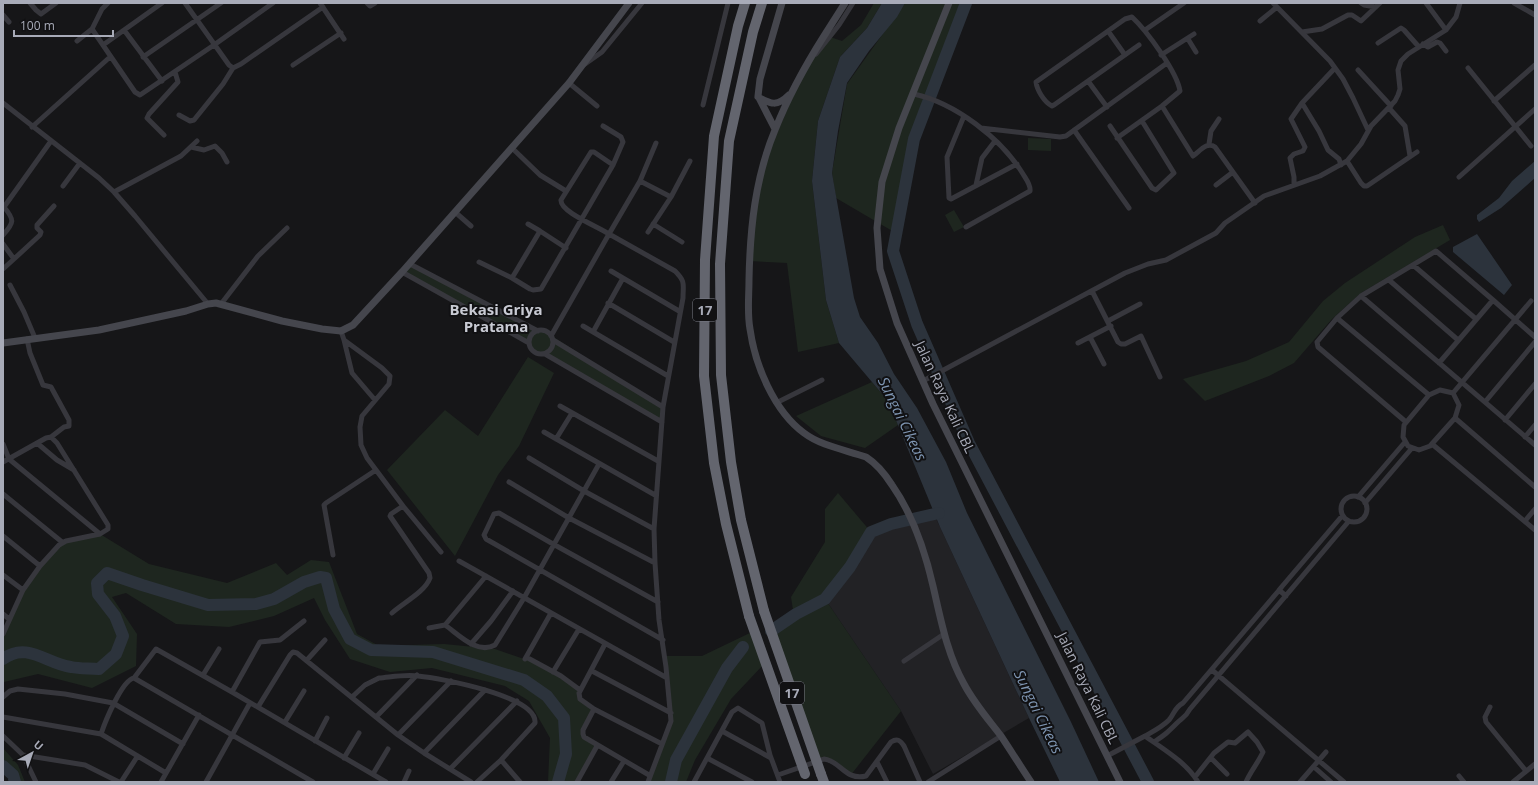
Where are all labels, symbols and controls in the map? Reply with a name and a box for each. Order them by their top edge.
scale bar [14,12,113,38]
text: 100 m [20,17,55,34]
district label: Bekasi Griya Pratama [449,299,543,336]
road number: 17 [693,299,717,321]
street label: Jalan Raya Kali CBL [910,336,980,456]
water label: Sungai Cikeas [874,373,932,464]
street label: Jalan Raya Kali CBL [1052,627,1124,747]
water label: Sungai Cikeas [1010,666,1068,757]
road number: 17 [780,682,804,704]
north arrow [12,733,52,773]
text: U [31,737,47,753]

